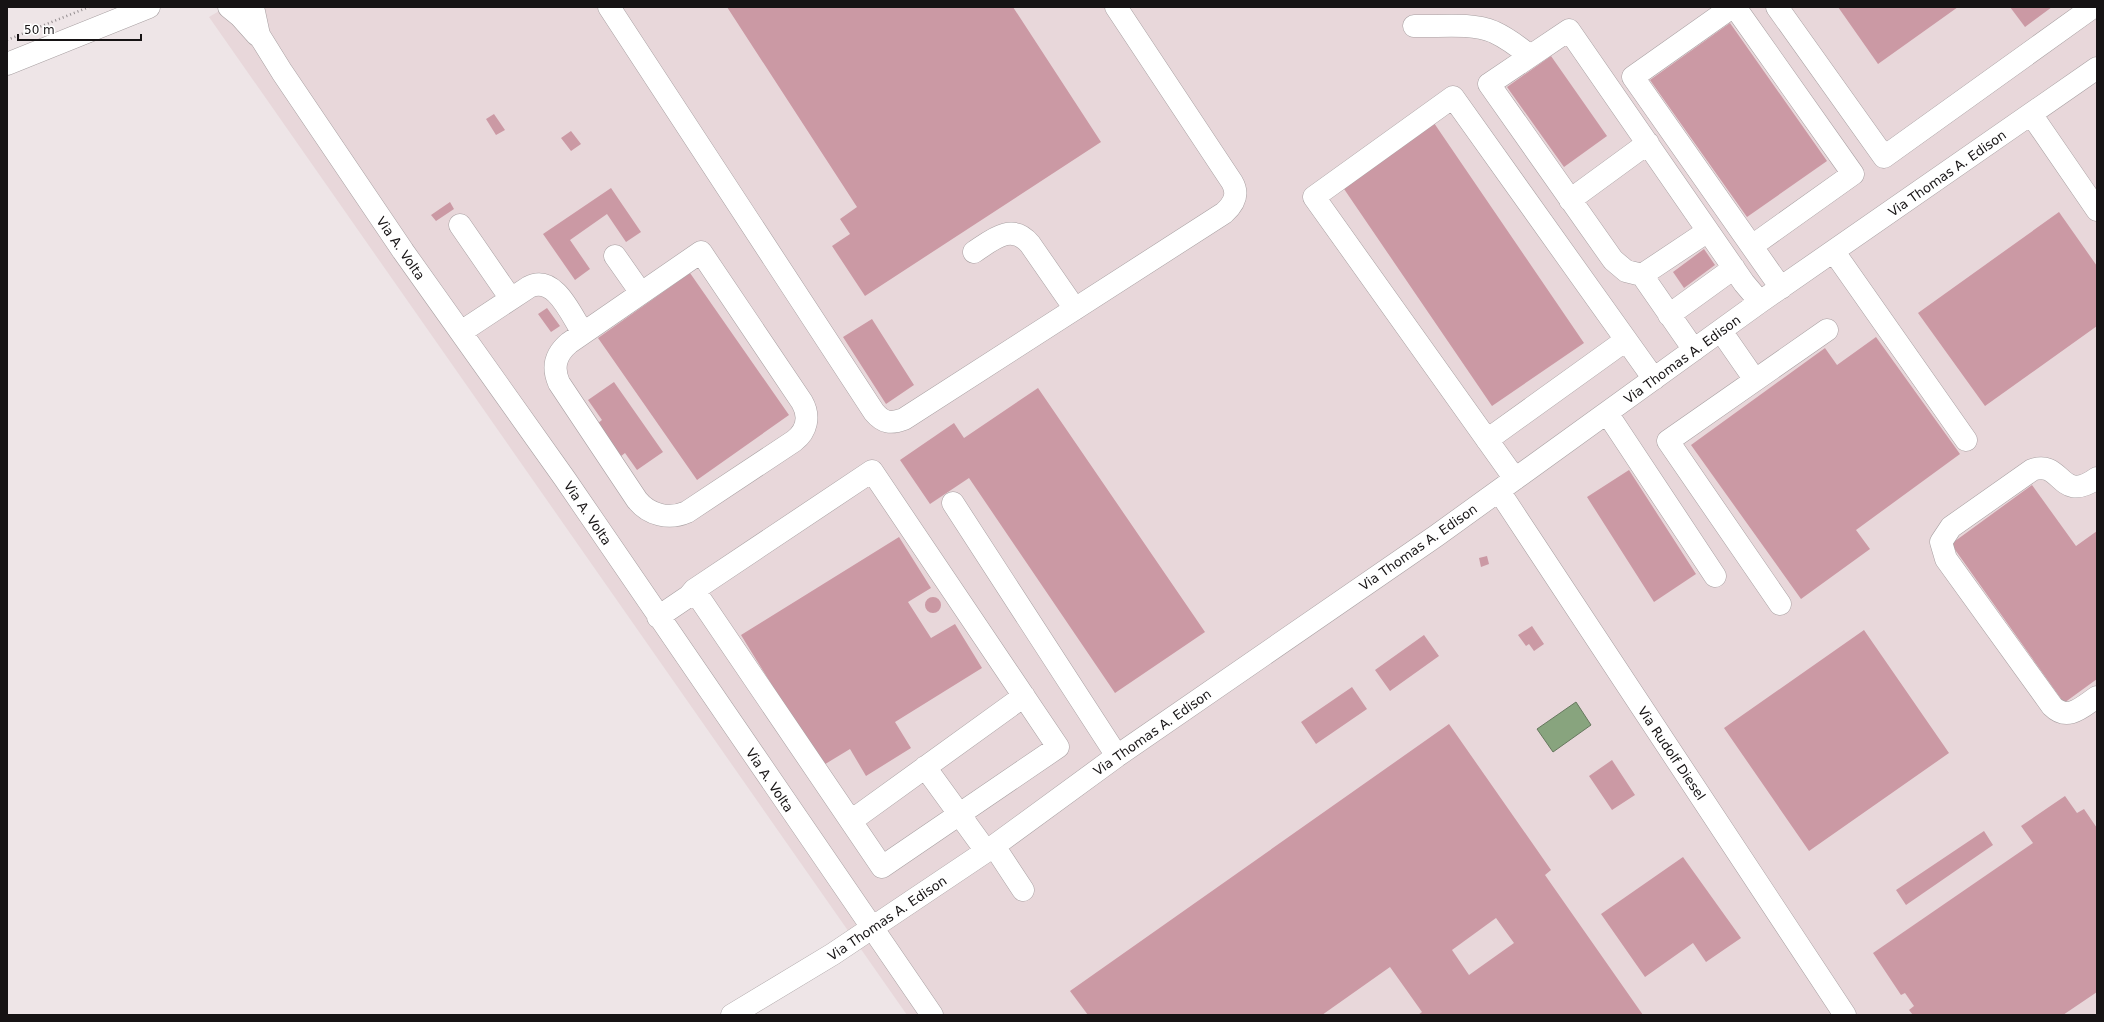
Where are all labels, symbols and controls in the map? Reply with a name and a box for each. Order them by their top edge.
scale bar [18,16,141,42]
text: 50 m [24,23,55,37]
street label: Via Thomas A. Edison [1886,127,2009,220]
street label: Via A. Volta [373,214,428,283]
street label: Via Thomas A. Edison [1621,312,1743,407]
street label: Via A. Volta [561,479,614,548]
street label: Via Thomas A. Edison [1357,501,1480,594]
street label: Via Thomas A. Edison [1091,686,1214,779]
street label: Via Rudolf Diesel [1635,704,1708,803]
street label: Via A. Volta [743,746,796,815]
street label: Via Thomas A. Edison [825,873,949,964]

